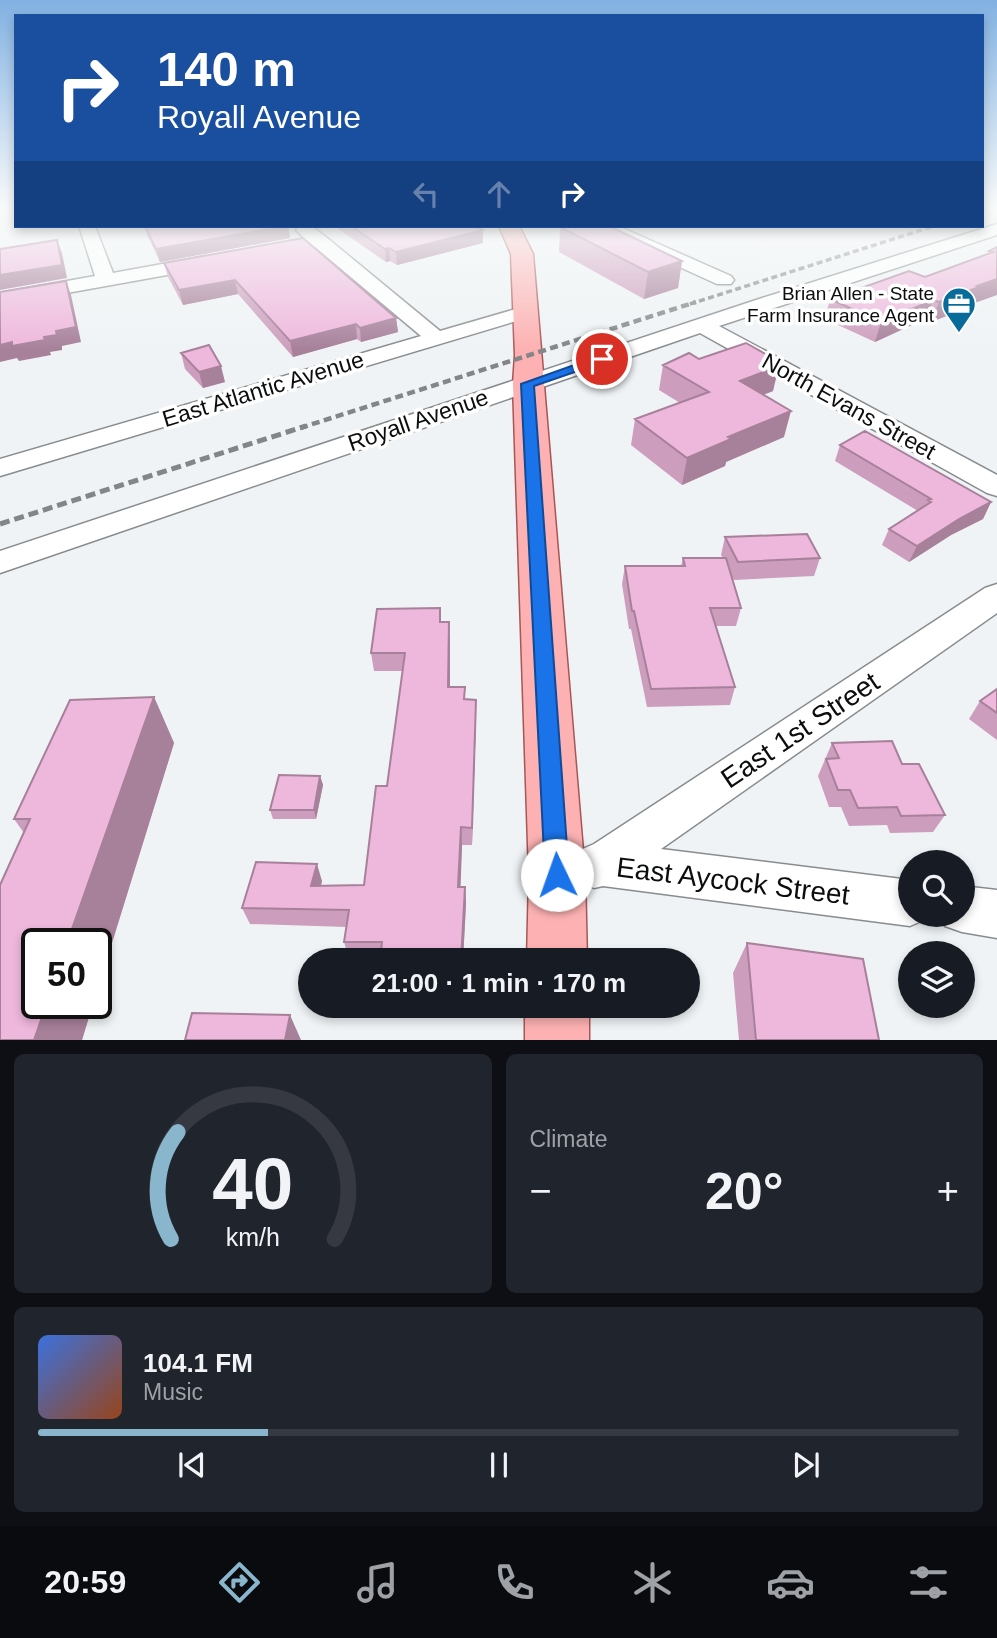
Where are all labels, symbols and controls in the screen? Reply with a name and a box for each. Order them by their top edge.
icon: right [42,42,133,133]
text: 140 m [157,42,296,96]
text: Royall Avenue [157,99,361,135]
icon: left [407,175,445,213]
icon: ahead [480,175,518,213]
icon: right [553,175,591,213]
place label: Brian Allen - State Farm Insurance Agent [747,283,935,326]
office icon: Brian Allen - State Farm Insurance Agent [940,285,978,334]
pin [572,329,632,389]
icon: arrive [583,340,621,378]
street label: East Atlantic Avenue [159,346,367,432]
street label: North Evans Street [758,348,941,465]
street label: Royall Avenue [344,384,492,456]
street label: East 1st Street [715,666,885,794]
position arrow [520,838,594,912]
map controls [898,850,975,1018]
button: search [898,850,975,927]
street label: East Aycock Street [615,851,851,911]
speed limit sign: 50 [21,928,112,1019]
button: layers [898,941,975,1018]
text: 21:00 · 1 min · 170 m [372,968,626,998]
text: Climate [530,1126,607,1152]
text: 40 [212,1144,293,1225]
text: 20° [705,1162,784,1220]
text: − [530,1170,552,1212]
text: + [937,1170,959,1212]
text: km/h [226,1223,280,1251]
text: 104.1 FM [143,1348,253,1378]
text: Music [143,1379,203,1405]
icon: previous [173,1446,211,1484]
icon: pause [480,1446,518,1484]
icon: next [787,1446,825,1484]
icon: directions [215,1558,264,1607]
icon: music [353,1558,402,1607]
icon: phone [490,1558,539,1607]
icon: climate [628,1558,677,1607]
icon: car [766,1558,815,1607]
icon: filters [904,1558,953,1607]
text: 20:59 [44,1564,126,1600]

